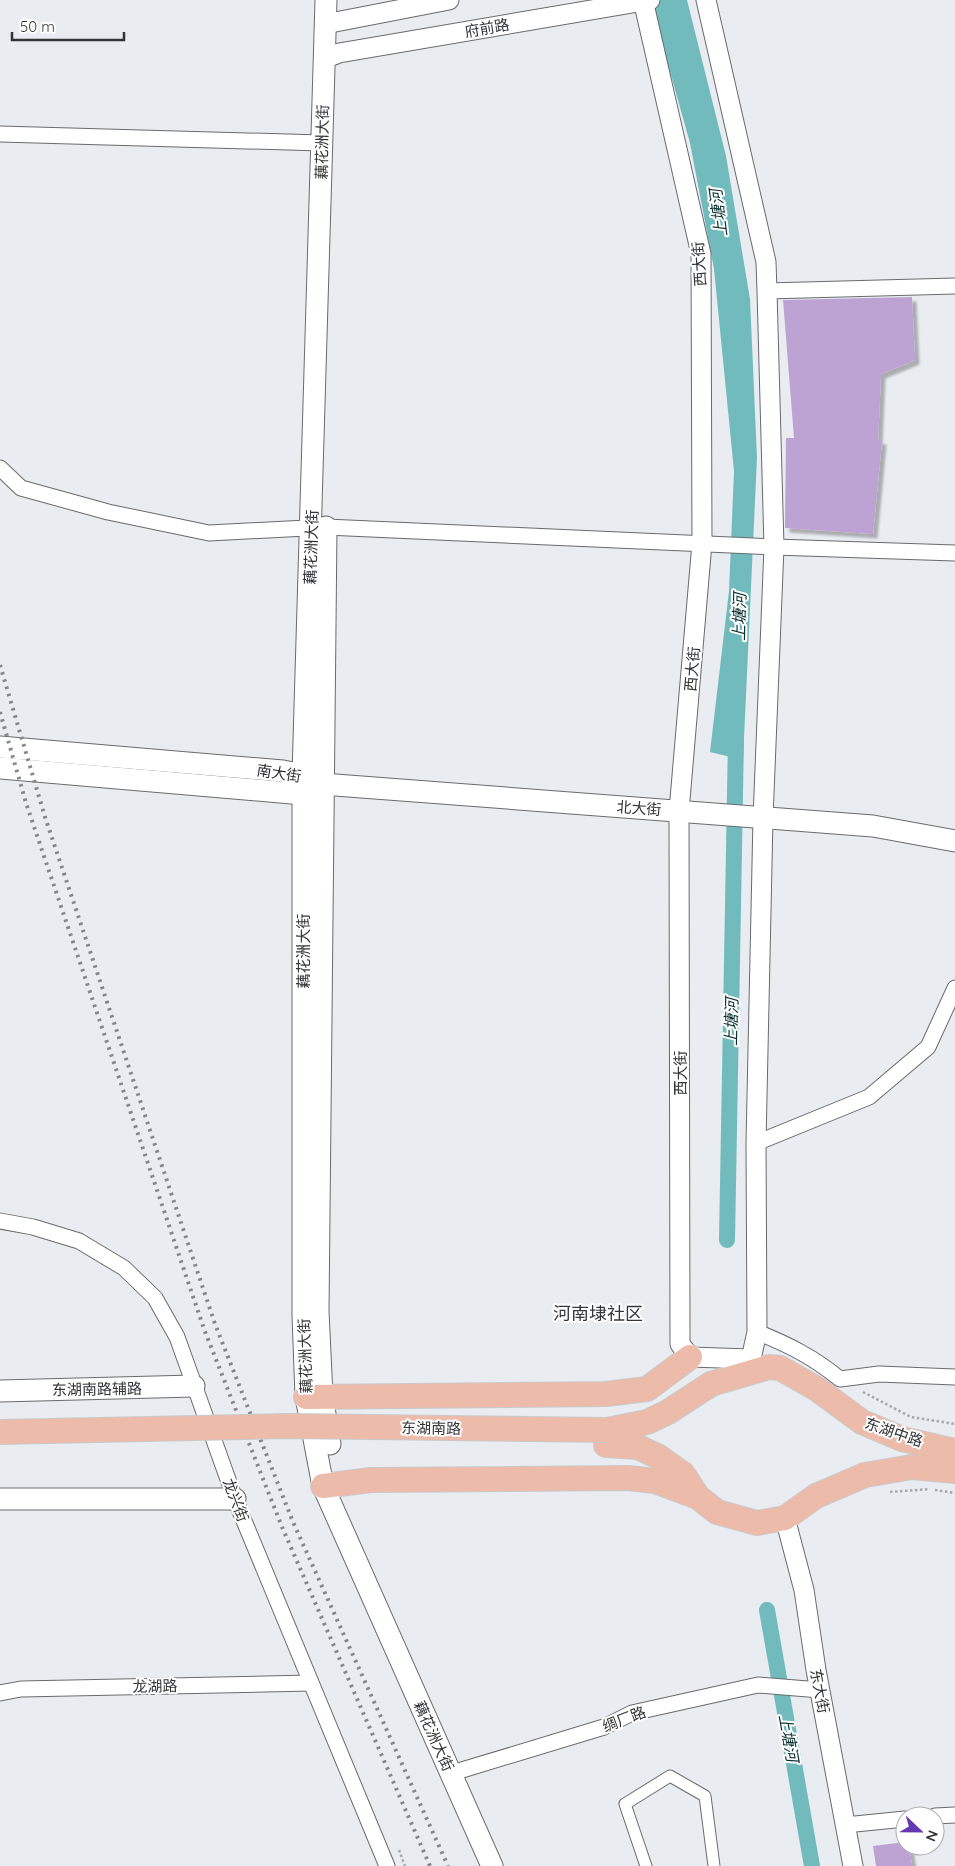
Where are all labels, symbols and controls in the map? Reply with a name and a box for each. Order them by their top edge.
scale bar [12,10,125,42]
street label: 府前路 [463,15,511,41]
text: 50 m [20,17,55,36]
street label: 藕花洲大街 [312,104,332,180]
water label: 上塘河 [705,185,731,238]
street label: 西大街 [688,241,710,287]
street label: 藕花洲大街 [300,509,322,585]
water label: 上塘河 [729,590,749,641]
street label: 西大街 [681,646,703,692]
street label: 南大街 [255,760,303,786]
street label: 北大街 [616,797,662,819]
street label: 藕花洲大街 [294,913,313,989]
water label: 上塘河 [721,995,741,1046]
street label: 西大街 [671,1050,690,1096]
district label: 河南埭社区 [553,1302,643,1325]
street label: 藕花洲大街 [294,1318,316,1394]
street label: 东湖南路辅路 [52,1379,142,1399]
street label: 东湖中路 [863,1413,925,1451]
street label: 东湖南路 [401,1418,461,1438]
street label: 龙兴街 [219,1476,253,1524]
street label: 东大街 [806,1667,834,1715]
street label: 龙湖路 [132,1676,178,1696]
street label: 藕花洲大街 [410,1698,458,1774]
street label: 绸厂路 [600,1702,648,1736]
water label: 上塘河 [775,1713,804,1766]
north arrow [895,1806,945,1856]
text: N [922,1828,942,1844]

